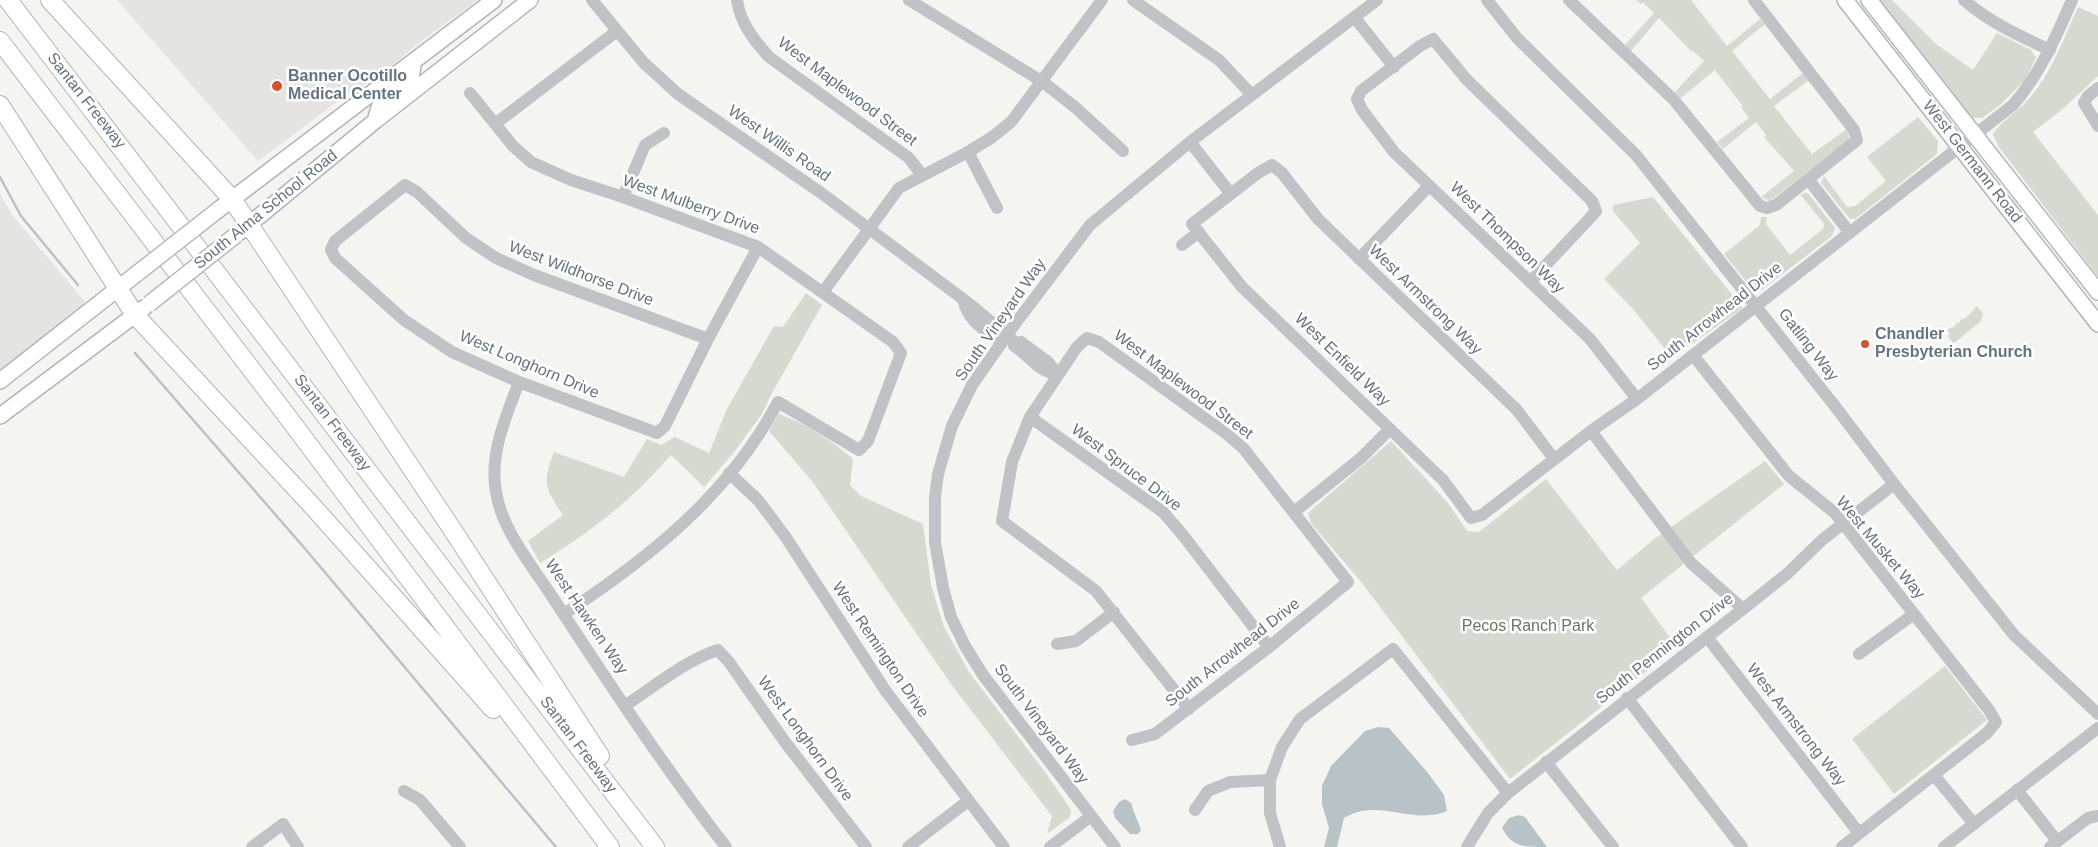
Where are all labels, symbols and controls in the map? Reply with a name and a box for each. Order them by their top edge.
street label: West Maplewood Street [774,33,920,151]
street label: Santan Freeway [43,49,129,153]
place label: Banner Ocotillo Medical Center [288,67,407,105]
marker: Banner Ocotillo Medical Center [270,79,284,93]
street label: West Germann Road [1918,97,2026,227]
street label: West Willis Road [724,102,834,186]
street label: South Alma School Road [190,146,342,274]
street label: West Mulberry Drive [620,171,762,239]
street label: West Thompson Way [1446,178,1568,298]
street label: West Wildhorse Drive [506,238,656,310]
street label: West Armstrong Way [1364,241,1486,359]
street label: South Vineyard Way [952,255,1050,385]
street label: South Arrowhead Drive [1644,259,1786,375]
street label: Gatling Way [1774,305,1842,385]
street label: West Enfield Way [1290,310,1394,410]
place label: Chandler Presbyterian Church [1875,325,2032,363]
street label: West Maplewood Street [1110,326,1256,444]
street label: West Longhorn Drive [456,327,602,403]
marker: Chandler Presbyterian Church [1859,338,1871,350]
street label: Santan Freeway [289,371,375,475]
street label: West Spruce Drive [1067,420,1185,516]
street label: West Musket Way [1832,493,1928,603]
street label: West Hawken Way [541,556,631,678]
street label: West Remington Drive [827,578,933,722]
street label: South Pennington Drive [1593,589,1737,709]
street label: South Arrowhead Drive [1162,595,1304,711]
park label: Pecos Ranch Park [1462,617,1594,637]
street label: South Vineyard Way [990,660,1092,788]
street label: West Armstrong Way [1742,660,1850,790]
street label: West Longhorn Drive [753,673,857,805]
street label: Santan Freeway [535,693,621,797]

